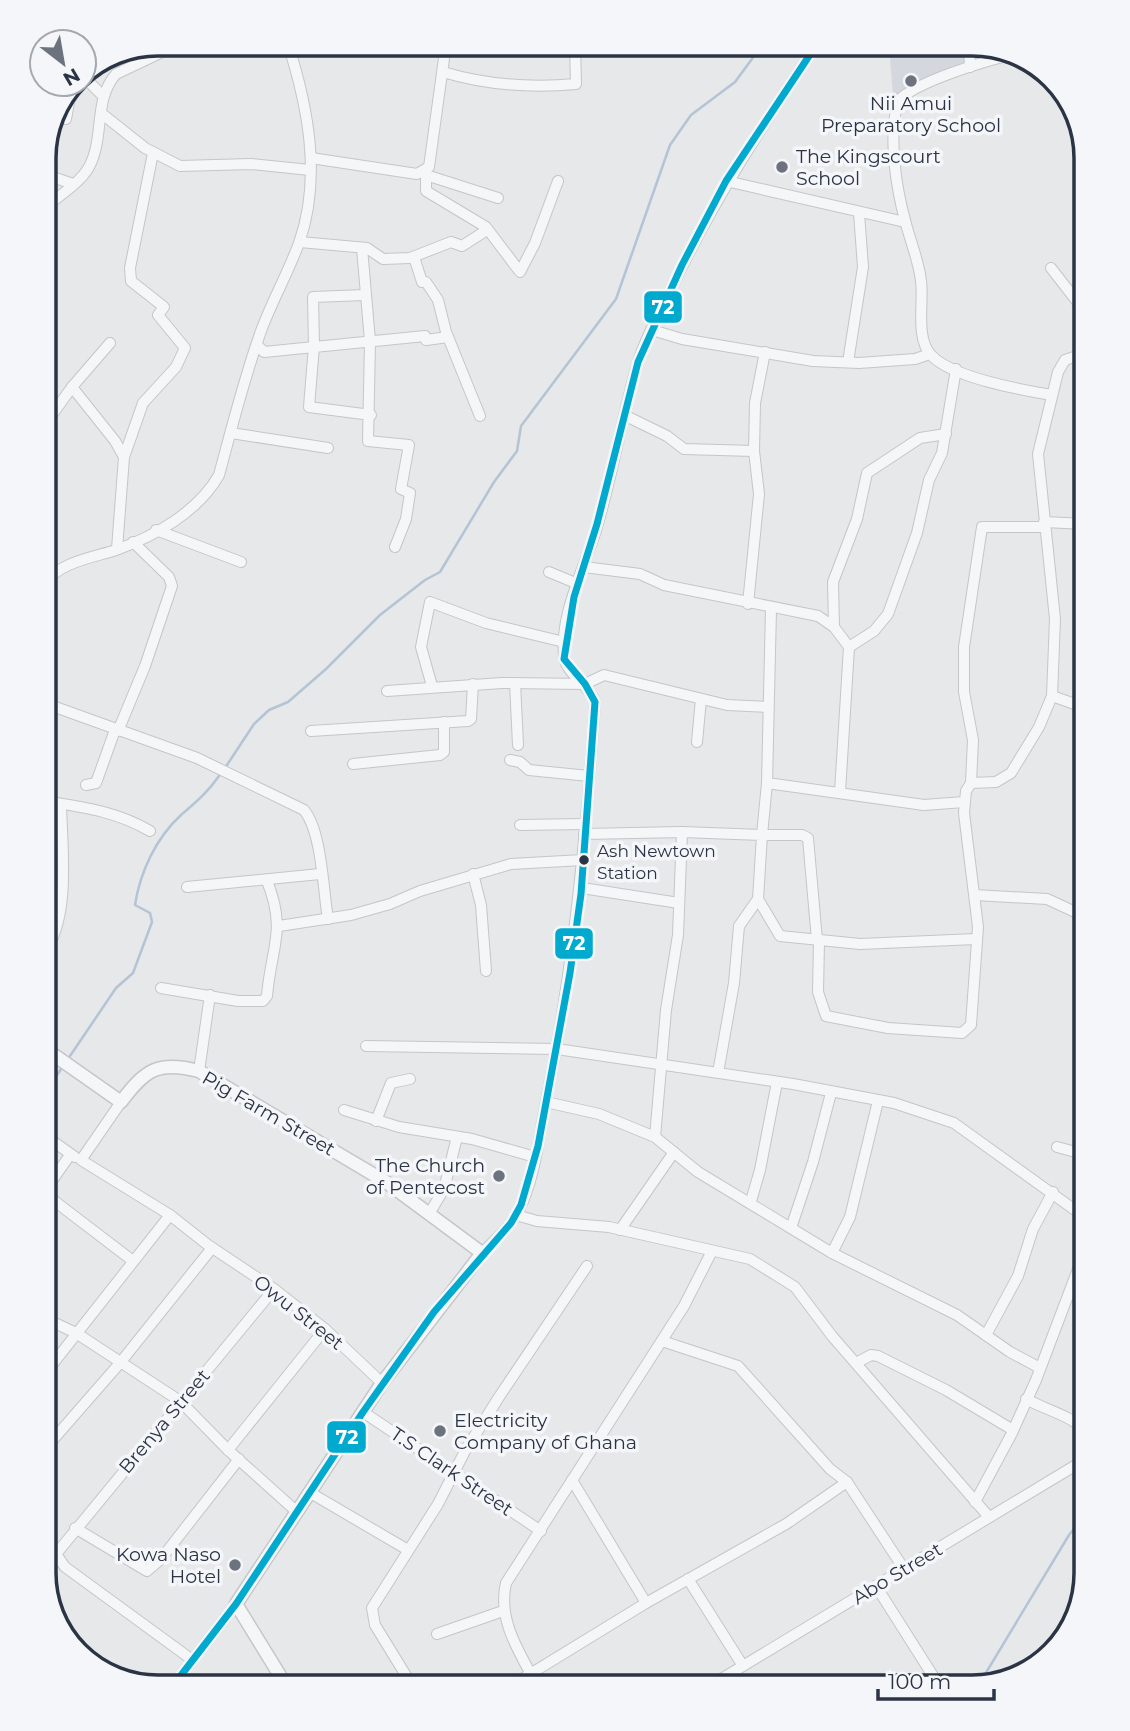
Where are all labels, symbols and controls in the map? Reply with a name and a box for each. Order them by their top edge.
north arrow [28,28,98,98]
text: N [59,63,84,91]
marker: Nii Amui Preparatory School [903,73,919,89]
place label: Nii Amui Preparatory School [821,92,1001,137]
place label: The Kingscourt School [796,145,941,190]
marker: The Kingscourt School [774,159,790,175]
line badge: 72 [643,290,683,324]
text: 72 [652,296,675,319]
place label: Ash Newtown Station [597,841,716,883]
marker: Ash Newtown Station [577,853,591,867]
line badge: 72 [554,927,594,960]
text: 72 [563,932,586,955]
street label: Pig Farm Street [198,1066,340,1161]
place label: The Church of Pentecost [366,1154,485,1199]
marker: The Church of Pentecost [491,1168,507,1184]
street label: Owu Street [249,1270,348,1355]
street label: Brenya Street [114,1364,215,1478]
place label: Electricity Company of Ghana [454,1409,637,1454]
line badge: 72 [326,1420,367,1454]
street label: T.S Clark Street [386,1422,517,1521]
marker: Electricity Company of Ghana [432,1423,448,1439]
text: 72 [336,1426,359,1449]
street label: Abo Street [848,1537,947,1609]
place label: Kowa Naso Hotel [116,1543,221,1588]
marker: Kowa Naso Hotel [227,1557,243,1573]
scale bar [878,1658,993,1702]
text: 100 m [888,1669,951,1694]

